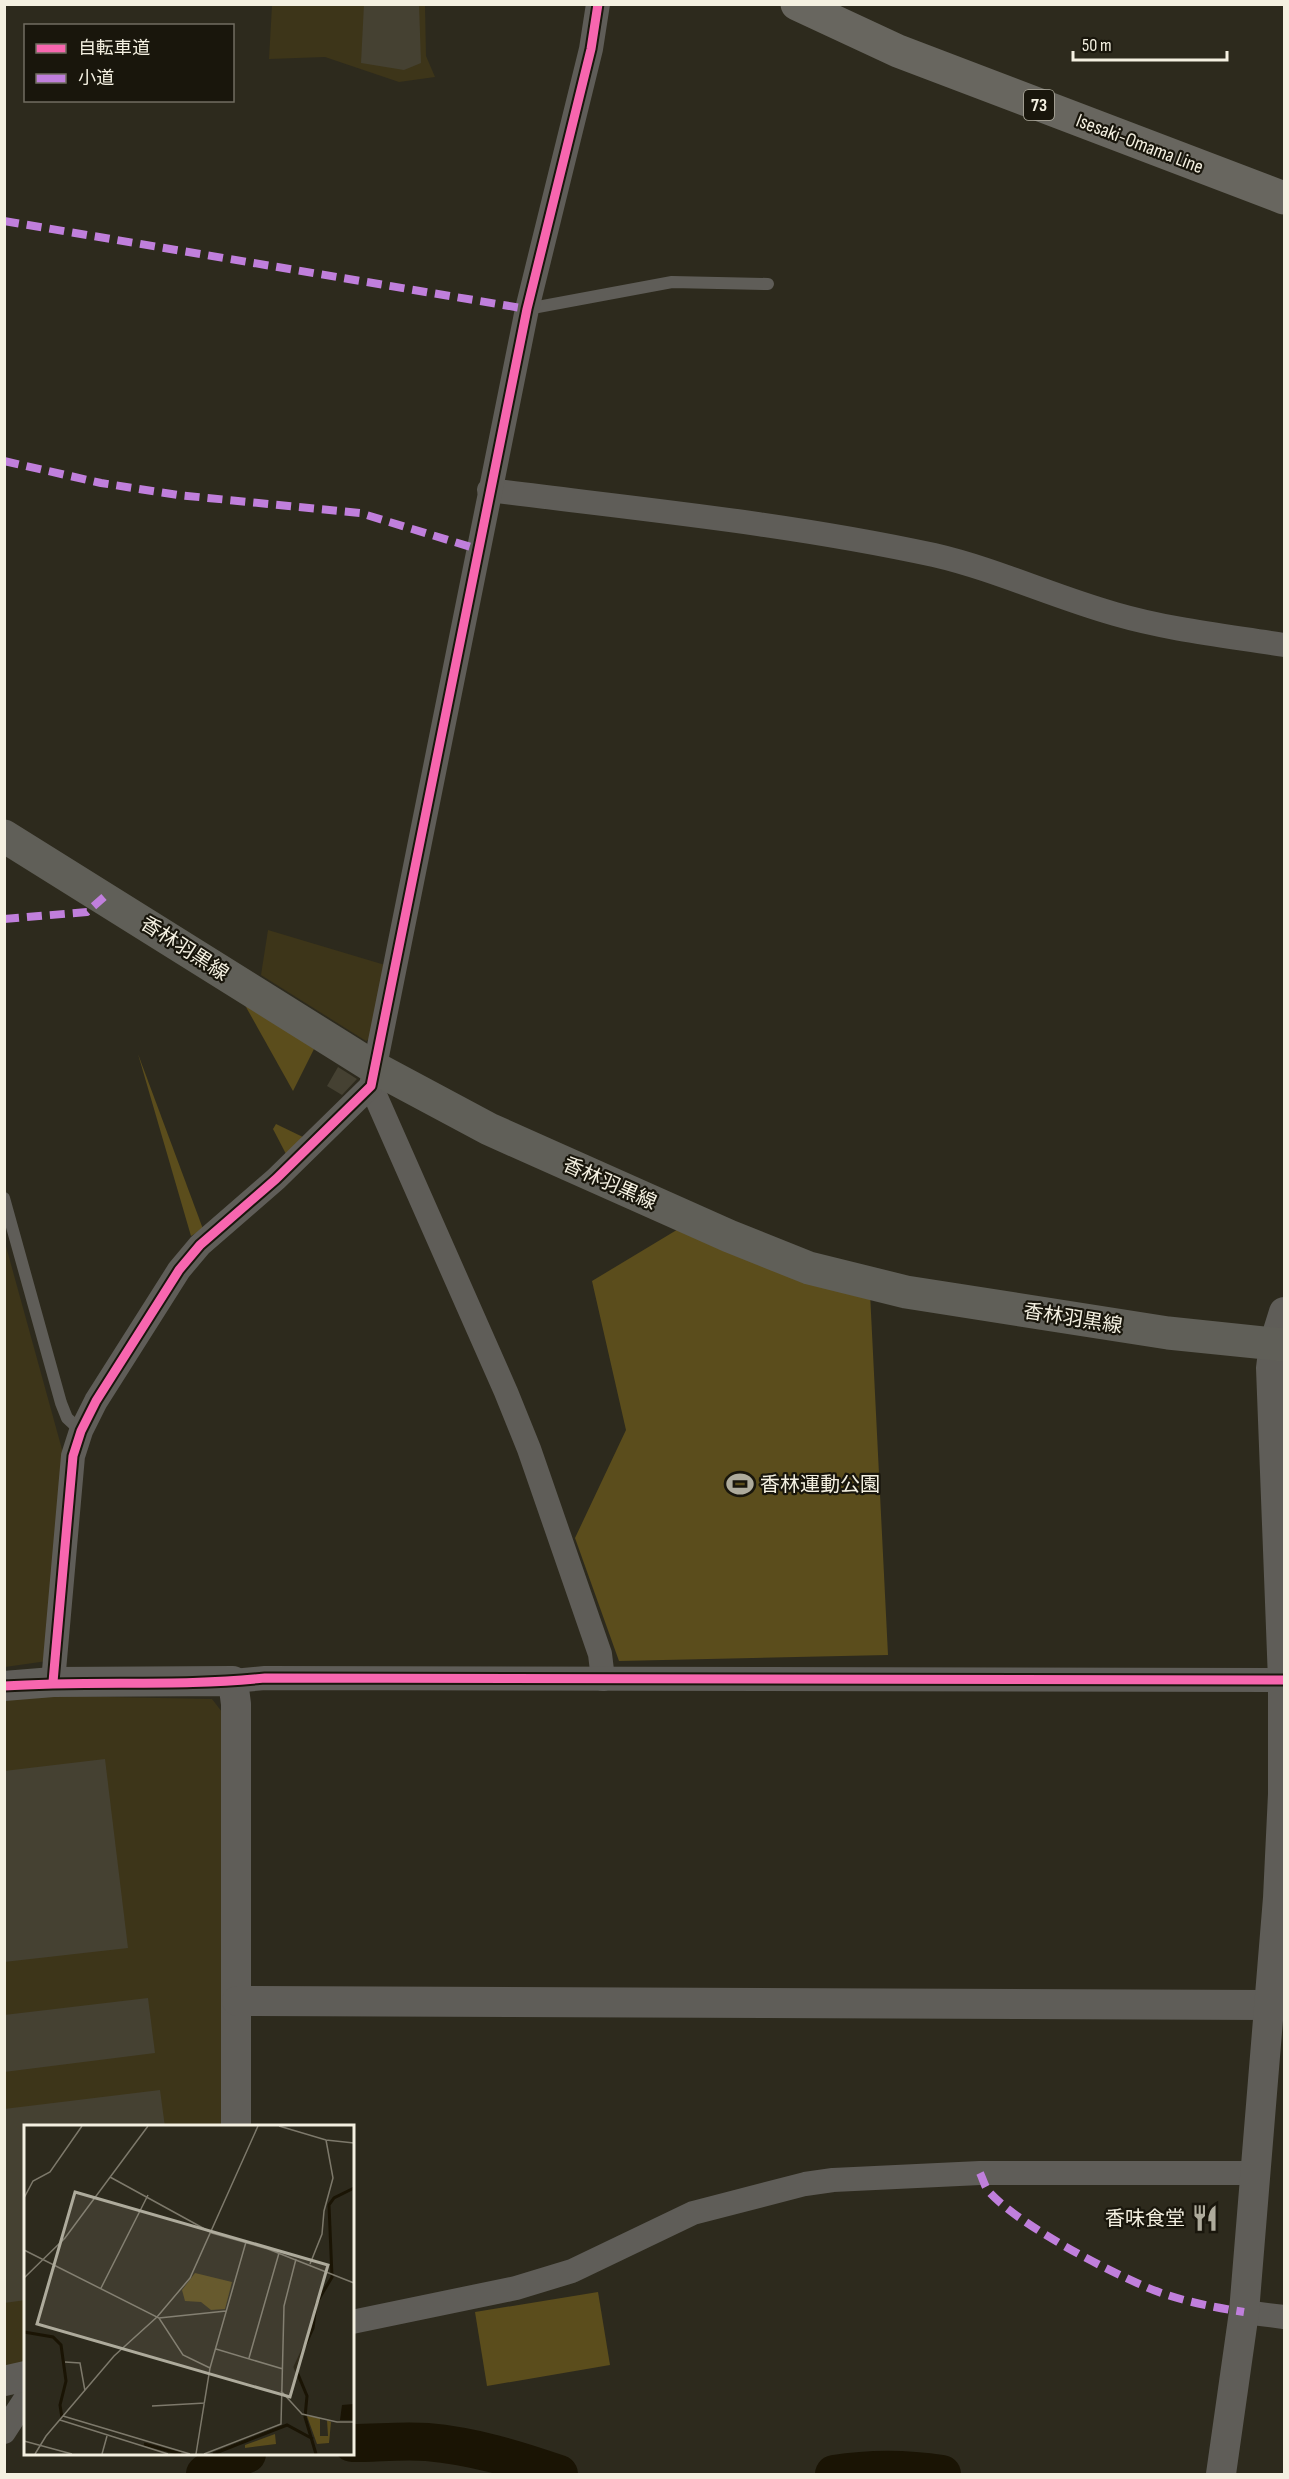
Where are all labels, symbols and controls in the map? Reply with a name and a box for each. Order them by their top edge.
legend [24,24,234,102]
scale bar [1073,24,1228,62]
text: 50 m [1082,35,1112,56]
text: 自転車道 [78,38,150,59]
text: 小道 [78,68,114,89]
road number: 73 [1024,90,1054,120]
street label: Isesaki-Omama Line [1072,109,1207,179]
street label: 香林羽黒線 [136,912,233,986]
street label: 香林羽黒線 [559,1153,660,1215]
street label: 香林羽黒線 [1022,1299,1124,1339]
sports icon: 香林運動公園 [725,1469,755,1499]
place label: 香林運動公園 [760,1473,880,1497]
inset map [24,2125,354,2455]
restaurant icon: 香味食堂 [1190,2203,1220,2233]
place label: 香味食堂 [1105,2207,1185,2231]

